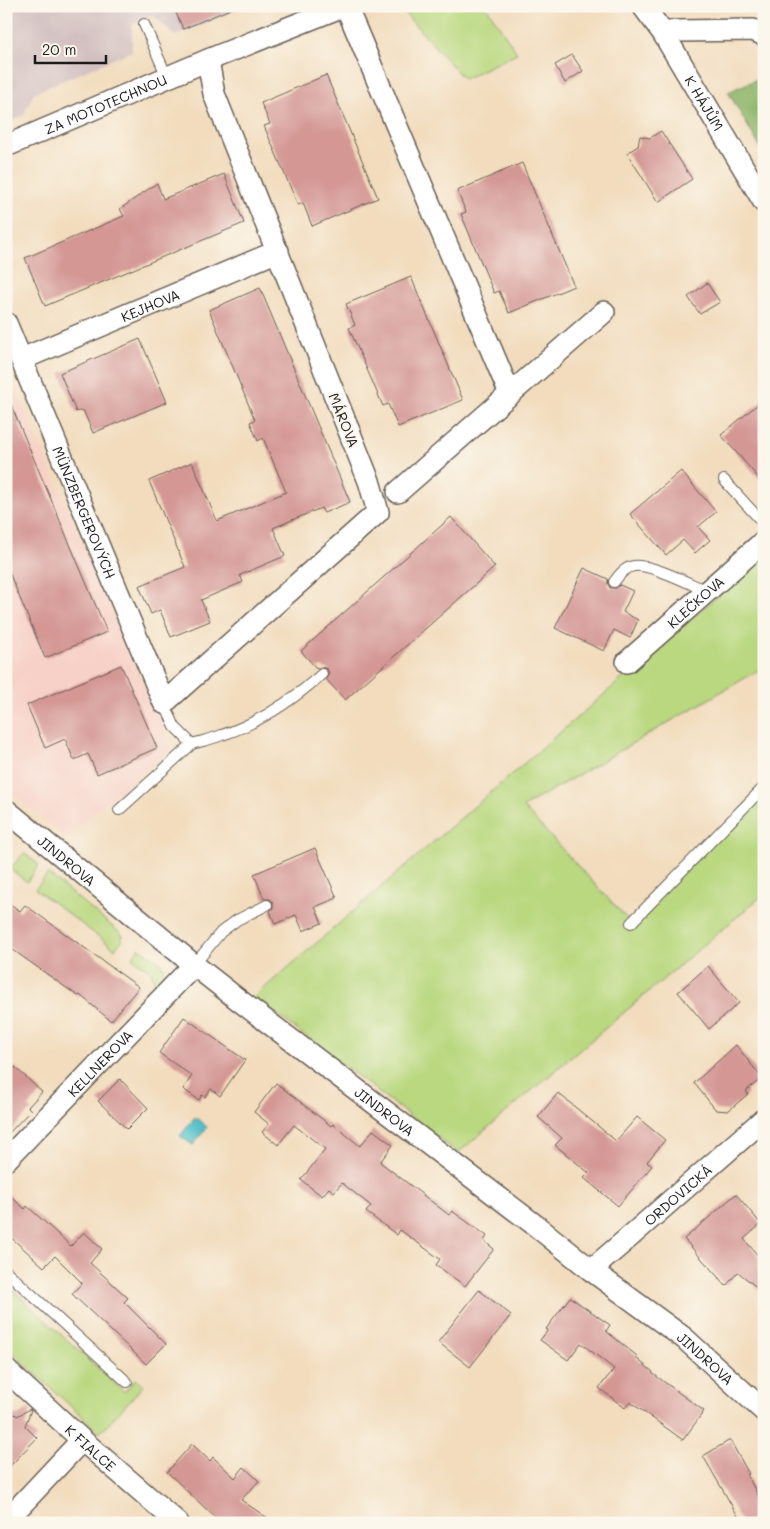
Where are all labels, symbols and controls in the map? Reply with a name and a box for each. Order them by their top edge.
scale bar [35,32,106,64]
text: 20 m [42,39,76,59]
street label: ZA MOTOTECHNOU [41,69,170,138]
street label: K HÁJŮM [681,72,729,134]
street label: KEJHOVA [118,284,182,326]
street label: MÁROVA [324,390,364,450]
street label: MÜNZBERGEROVÝCH [49,443,121,581]
street label: KLEČKOVA [663,571,728,632]
street label: JINDROVA [34,831,100,890]
street label: KELLNEROVA [63,1025,137,1100]
street label: JINDROVA [351,1082,419,1140]
street label: ORDOVICKÁ [640,1160,716,1229]
street label: JINDROVA [674,1327,738,1389]
street label: K FIALCE [61,1420,121,1475]

